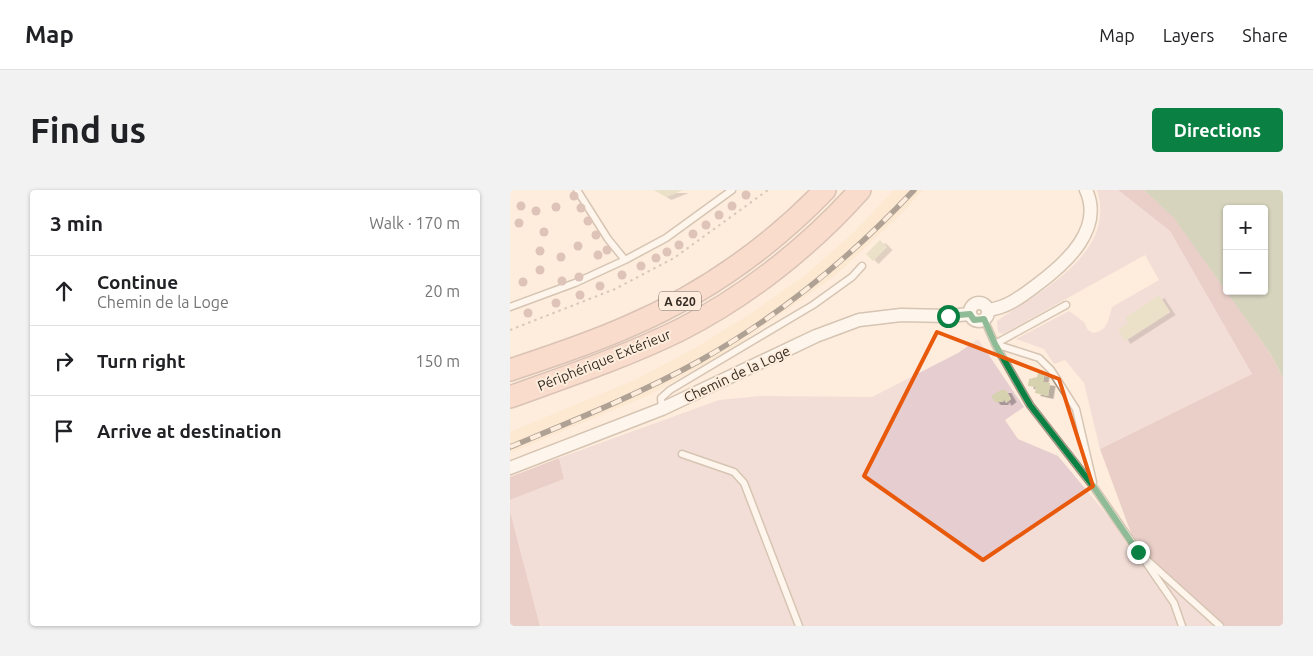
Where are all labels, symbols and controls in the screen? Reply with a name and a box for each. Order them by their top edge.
text: Map [25,21,74,48]
text: Map [1099,25,1135,45]
text: Layers [1163,25,1214,45]
text: Share [1242,25,1288,45]
button: Directions [1152,108,1283,152]
text: Find us [30,110,146,150]
map controls [1223,205,1268,295]
button: + [1223,205,1268,250]
text: 3 min [50,211,103,235]
text: Walk · 170 m [369,214,460,232]
button: − [1223,250,1268,295]
text: Continue [97,271,178,293]
icon: ahead [50,277,78,305]
text: 20 m [424,282,460,300]
road number: A 620 [659,292,701,310]
text: Chemin de la Loge [97,293,229,311]
route start [937,305,960,328]
street label: Périphérique Extérieur [535,326,674,394]
street label: Chemin de la Loge [681,342,793,406]
icon: right [50,347,78,375]
text: Turn right [97,350,185,372]
text: 150 m [415,352,460,370]
icon: arrive [50,417,78,445]
text: Arrive at destination [97,420,282,442]
route end [1127,541,1150,564]

